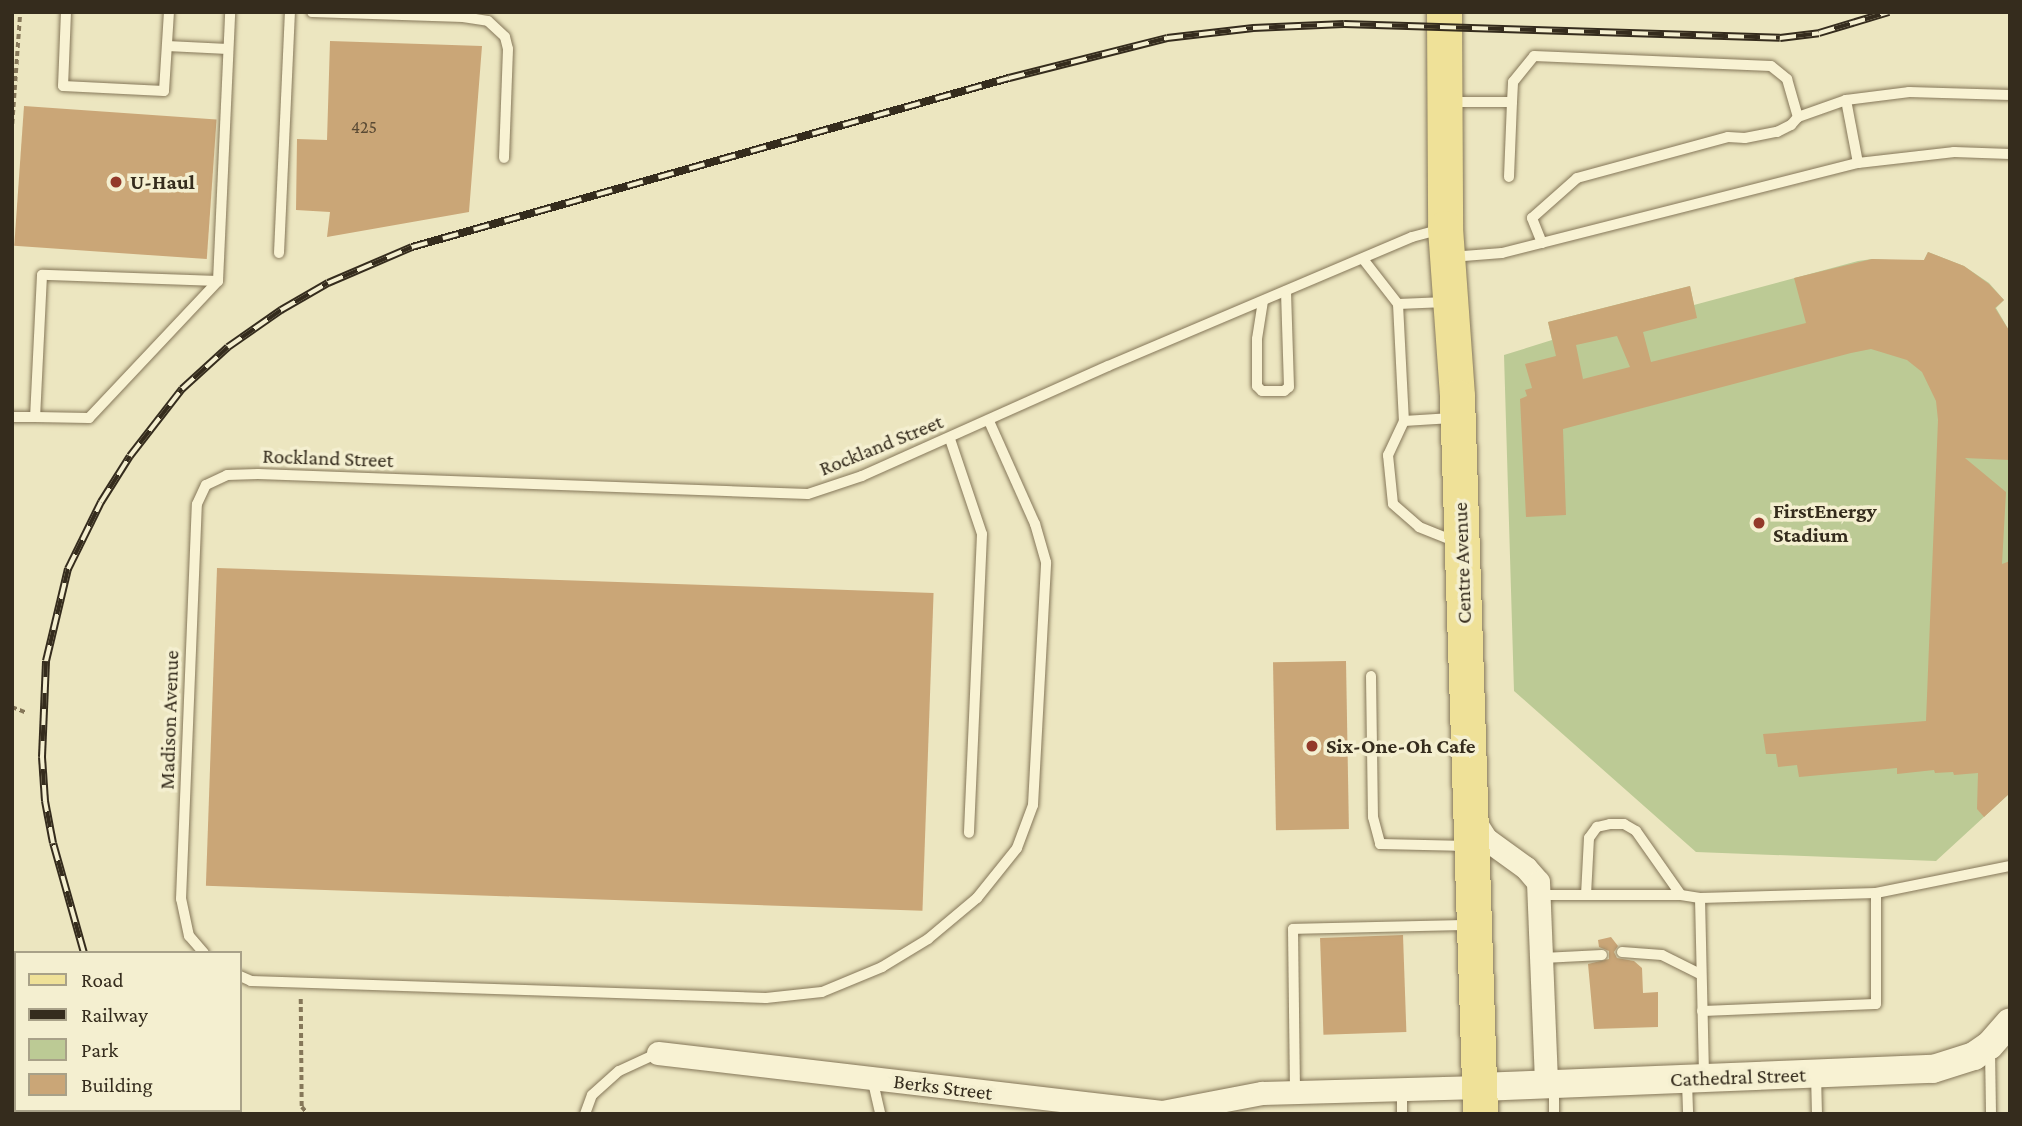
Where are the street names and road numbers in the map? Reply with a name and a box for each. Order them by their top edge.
street label: Rockland Street [815,409,947,481]
street label: Rockland Street [262,443,394,473]
street label: Centre Avenue [1447,502,1477,624]
street label: Madison Avenue [154,650,184,790]
street label: Cathedral Street [1670,1062,1806,1092]
street label: Berks Street [892,1068,994,1106]

